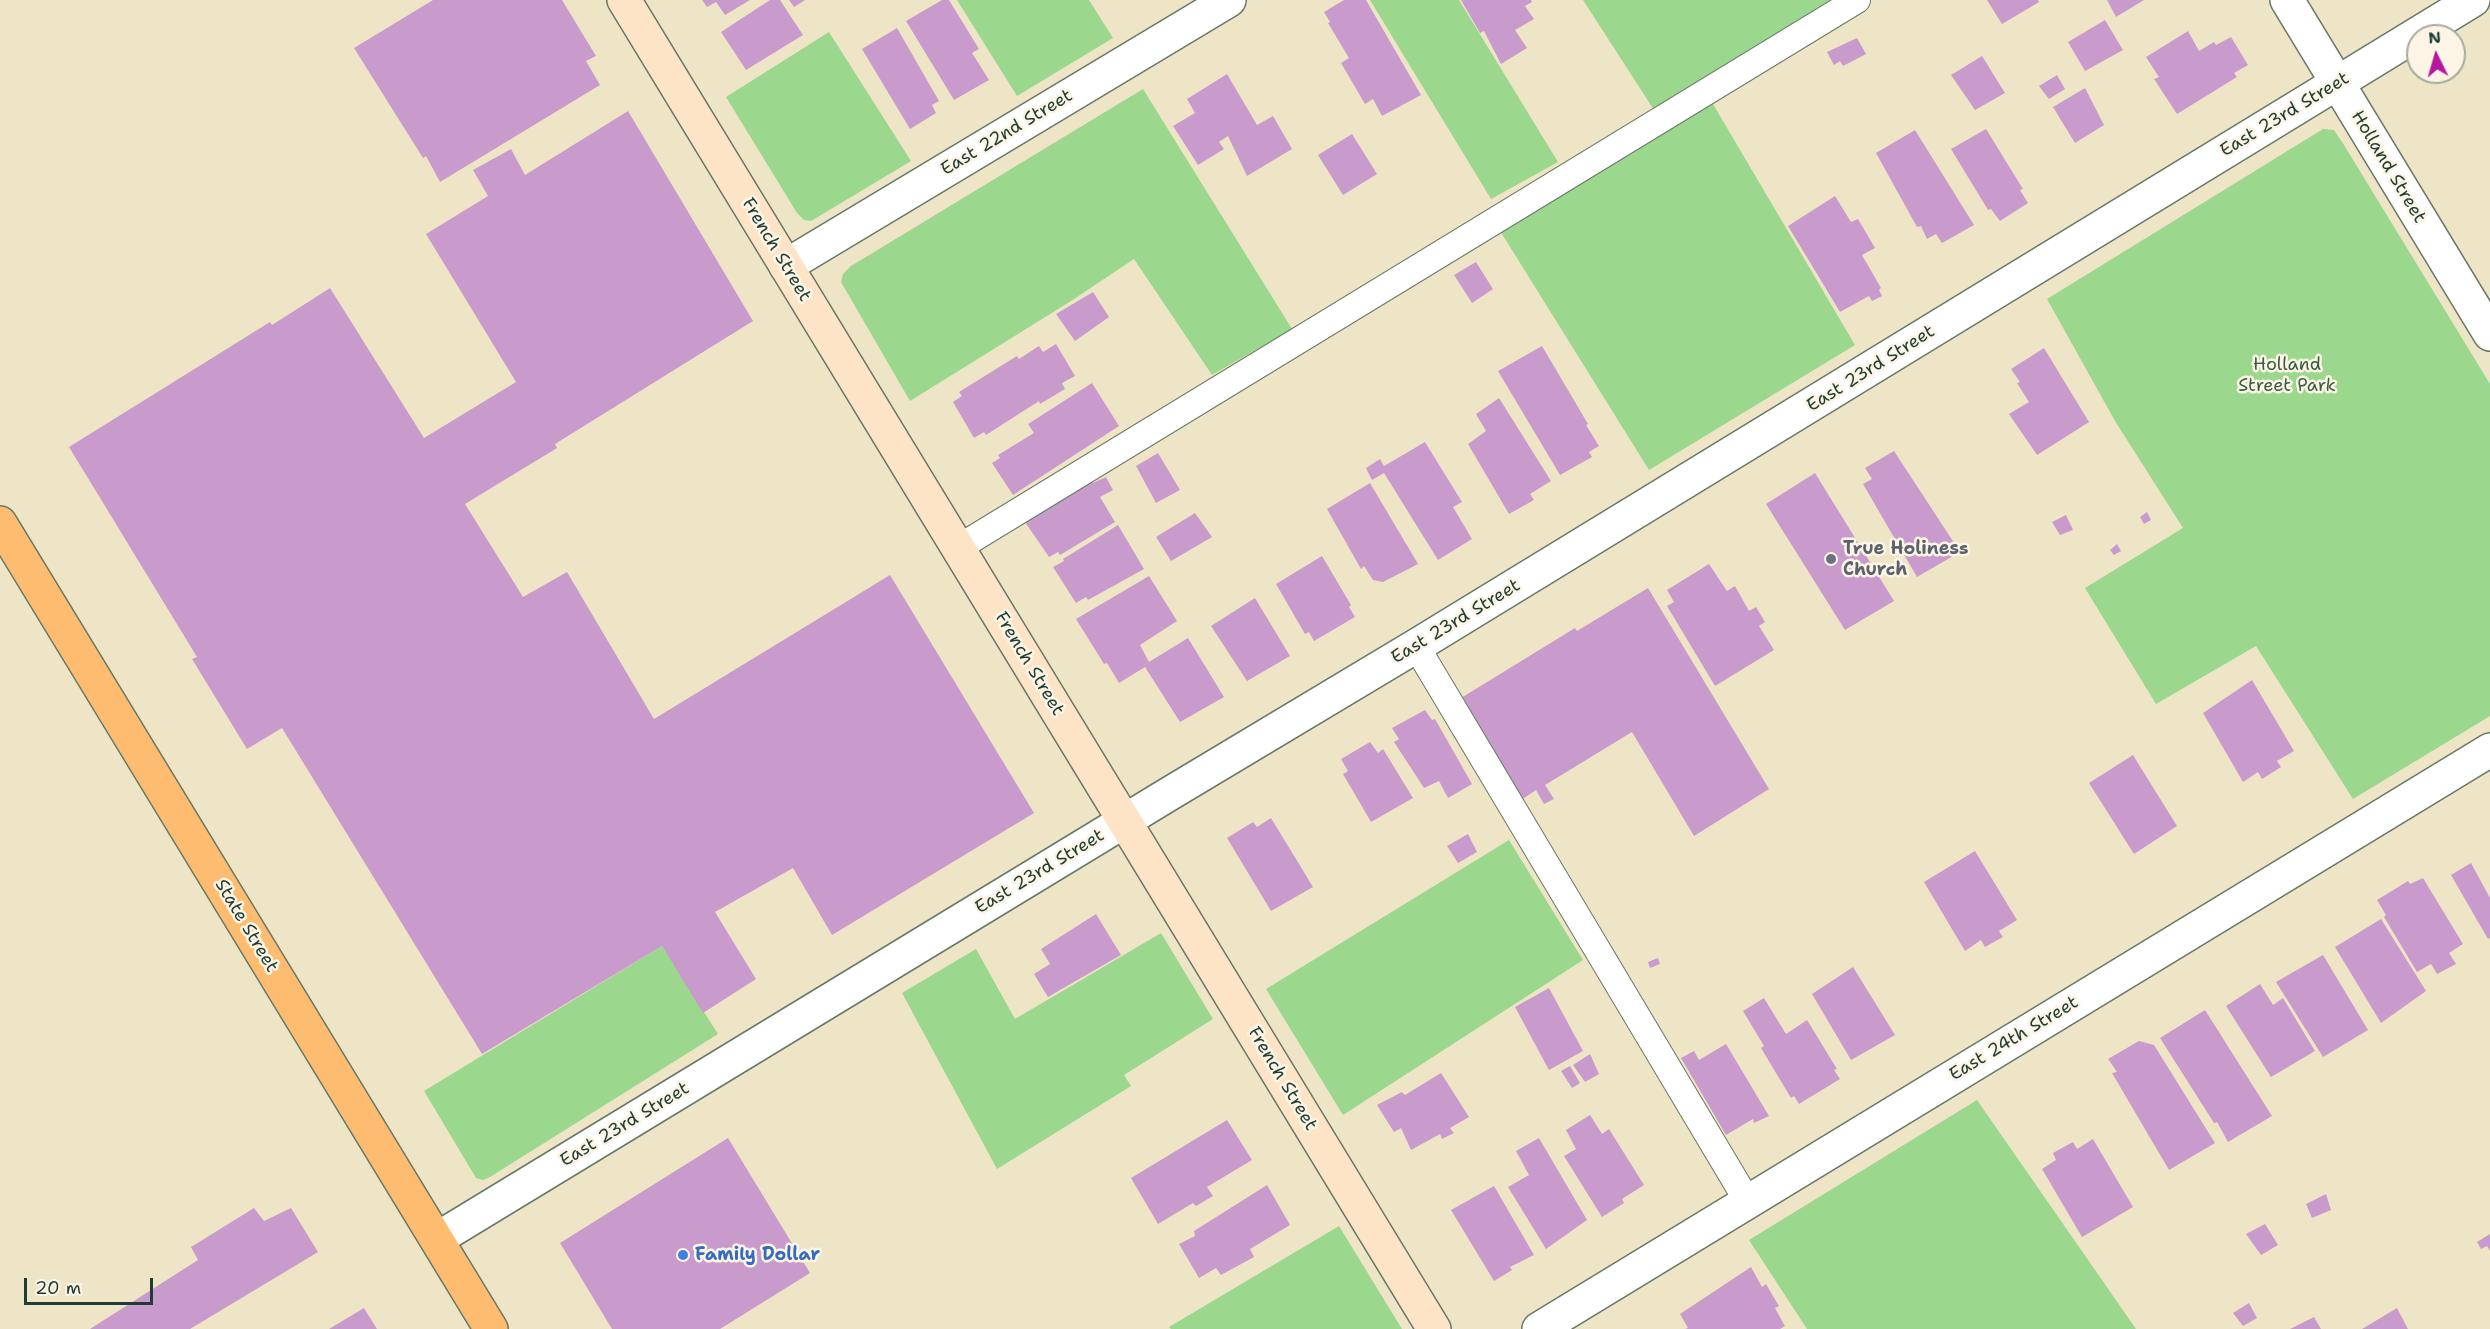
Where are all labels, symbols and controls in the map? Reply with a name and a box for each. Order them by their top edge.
north arrow [2406,24,2466,84]
text: N [2427,27,2442,49]
street label: East 23rd Street [2217,68,2353,162]
street label: East 22nd Street [937,85,1077,181]
street label: Holland Street [2346,107,2430,227]
street label: French Street [737,194,815,306]
street label: East 23rd Street [1803,321,1939,417]
park label: Holland Street Park [2238,354,2336,397]
place label: True Holiness Church [1843,538,1969,580]
marker: True Holiness Church [1824,552,1838,566]
street label: East 23rd Street [1388,575,1524,669]
street label: French Street [990,608,1068,720]
street label: East 23rd Street [972,825,1108,919]
street label: State Street [210,875,282,977]
street label: East 24th Street [1946,992,2082,1086]
street label: French Street [1243,1023,1321,1135]
street label: East 23rd Street [557,1078,693,1172]
place label: Family Dollar [695,1244,820,1266]
marker: Family Dollar [676,1248,690,1262]
scale bar [27,1266,156,1304]
text: 20 m [35,1276,81,1300]

